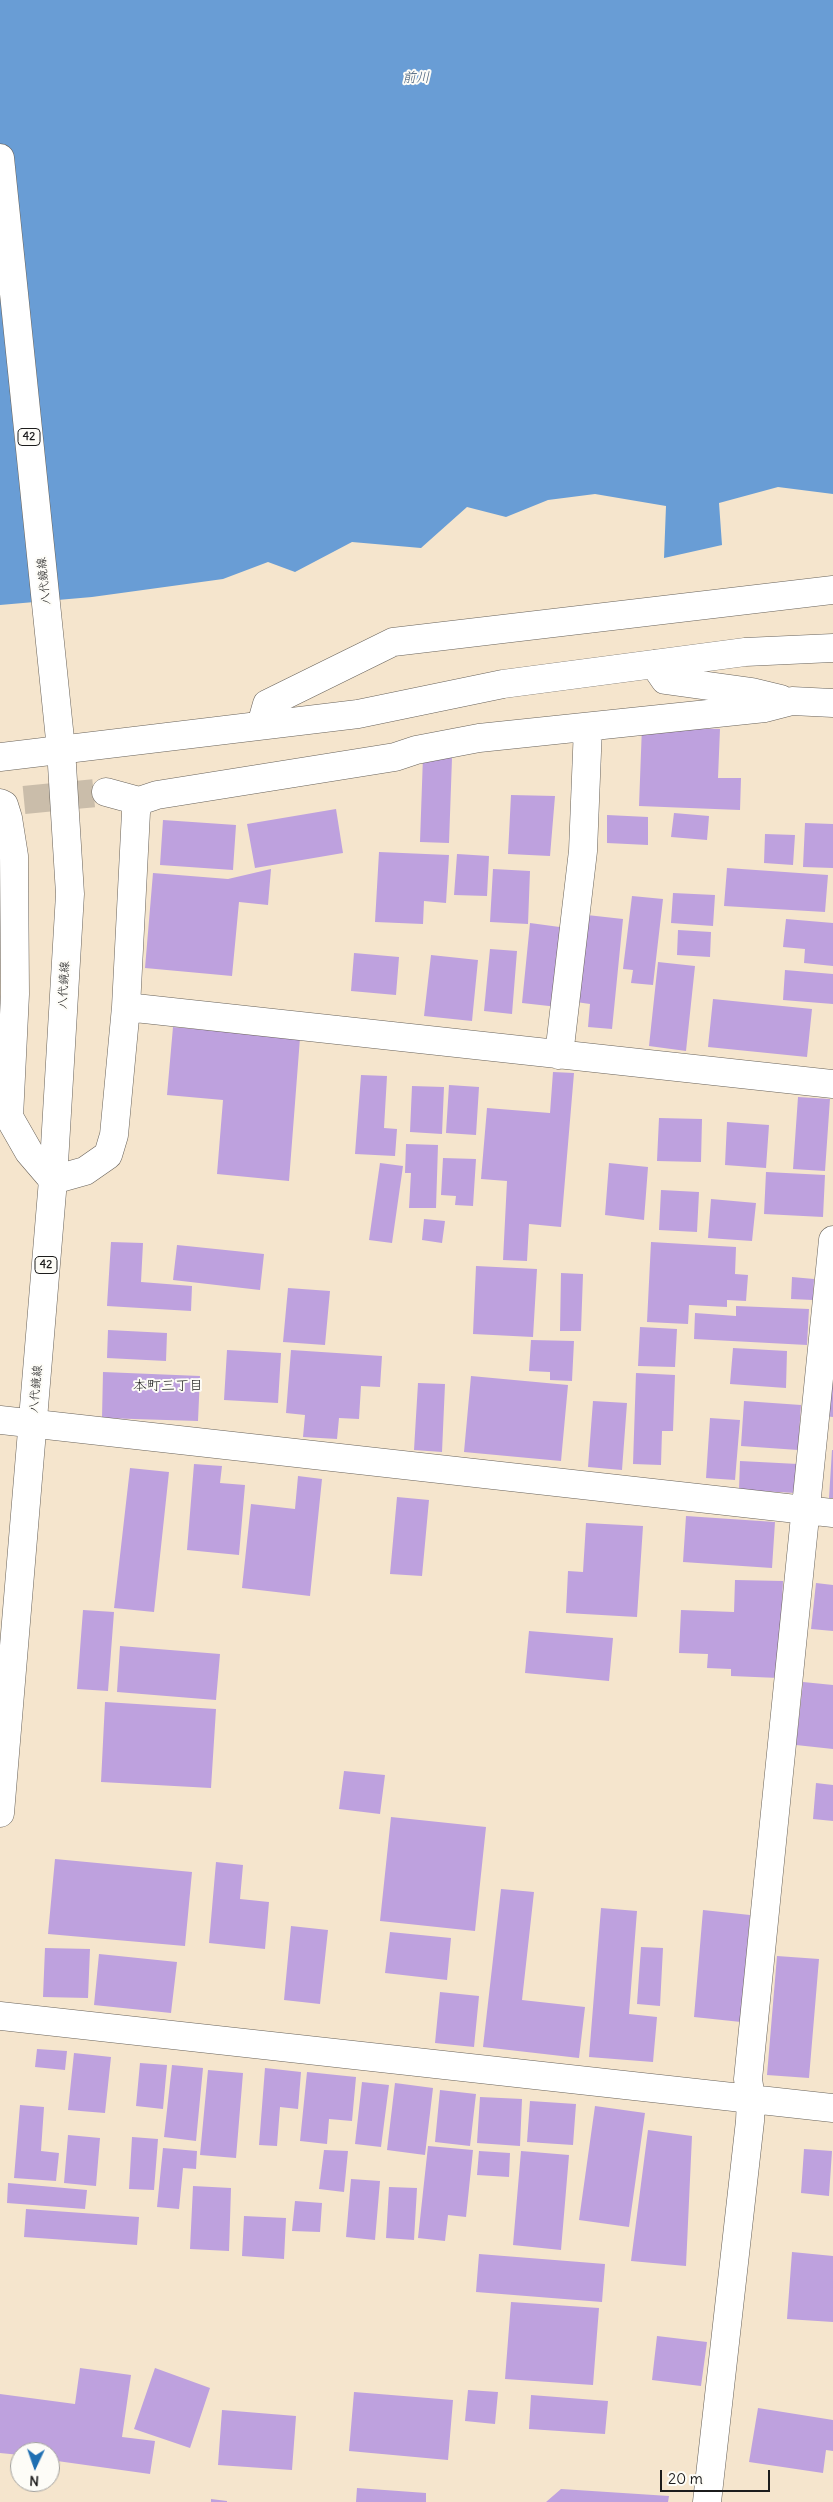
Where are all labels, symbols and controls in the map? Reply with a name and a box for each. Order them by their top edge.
water label: 前川 [402,69,430,87]
road number: 42 [18,428,40,446]
street label: 八代鏡線 [34,556,54,606]
street label: 八代鏡線 [56,961,72,1009]
road number: 42 [35,1256,57,1274]
street label: 八代鏡線 [27,1364,45,1414]
district label: 本町三丁目 [133,1378,203,1394]
north arrow [10,2442,60,2492]
scale bar [663,2460,773,2492]
text: 20 m [668,2469,703,2488]
text: N [29,2472,40,2490]

